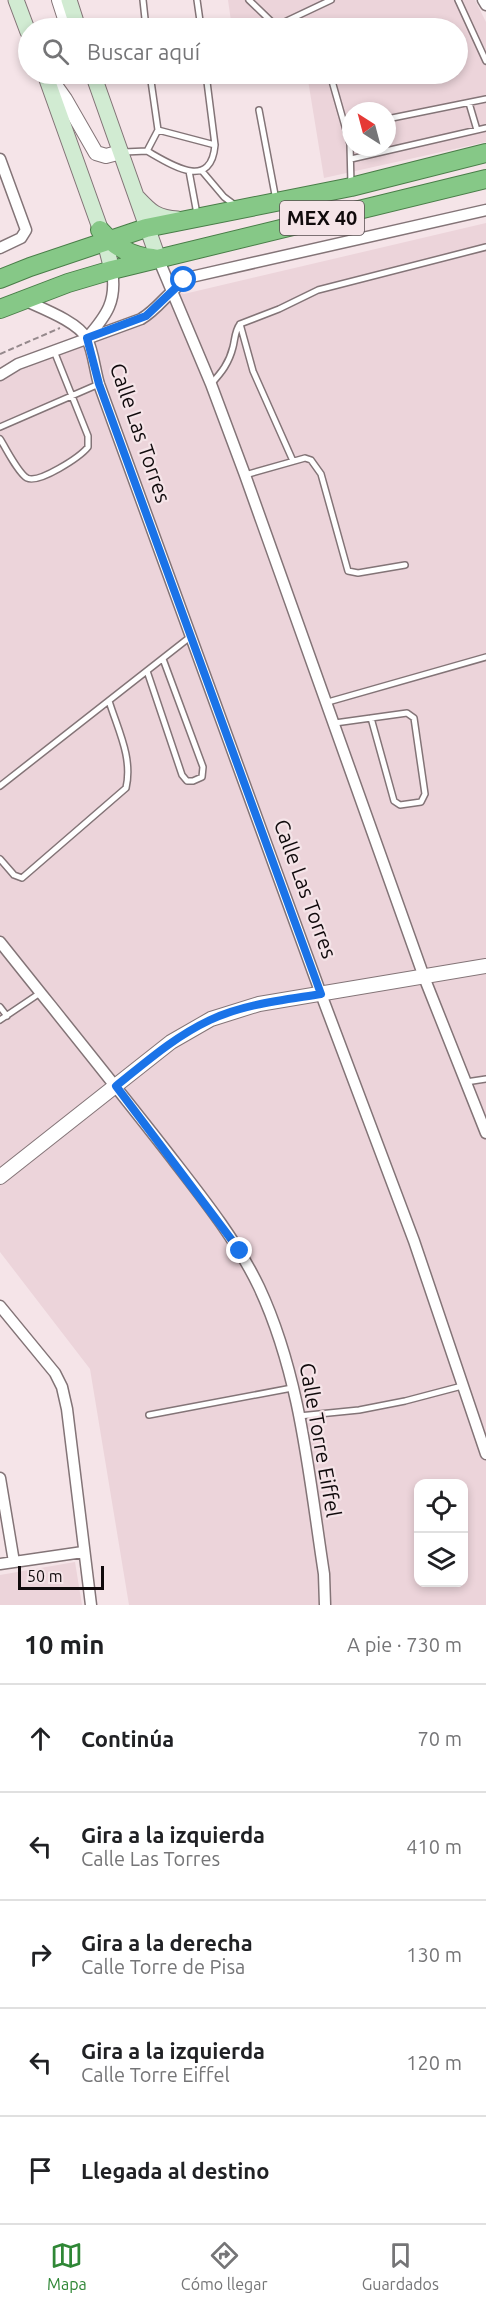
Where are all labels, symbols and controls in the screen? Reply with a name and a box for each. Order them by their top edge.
search box [18,18,468,84]
icon: search [39,35,72,68]
text: Buscar aquí [87,39,200,64]
north arrow [342,102,396,156]
road number: MEX 40 [280,201,364,235]
route start [170,266,196,292]
street label: Calle Las Torres [106,360,176,506]
street label: Calle Las Torres [270,816,342,961]
route end [226,1237,252,1263]
street label: Calle Torre Eiffel [296,1361,346,1519]
map controls [414,1479,468,1587]
button: locate [414,1479,468,1533]
button: layers [414,1533,468,1587]
scale bar [18,1563,104,1590]
text: 50 m [27,1567,63,1585]
text: 10 min [24,1630,104,1659]
text: A pie · 730 m [347,1633,462,1656]
icon: ahead [24,1722,57,1755]
text: Continúa [81,1726,174,1751]
text: 70 m [418,1727,462,1750]
text: Gira a la izquierda [81,1822,265,1847]
icon: left [24,1830,57,1863]
text: 410 m [406,1835,462,1858]
text: Calle Las Torres [81,1847,220,1870]
text: Gira a la derecha [81,1930,253,1955]
icon: right [24,1938,57,1971]
text: 130 m [406,1943,462,1966]
text: Calle Torre de Pisa [81,1955,245,1978]
text: Gira a la izquierda [81,2038,265,2063]
icon: left [24,2046,57,2079]
text: 120 m [406,2051,462,2074]
text: Calle Torre Eiffel [81,2063,230,2086]
icon: arrive [24,2154,57,2187]
text: Llegada al destino [81,2158,269,2183]
tab: Mapa [47,2239,87,2293]
tab: Cómo llegar [181,2239,268,2293]
tab: Guardados [362,2239,439,2293]

